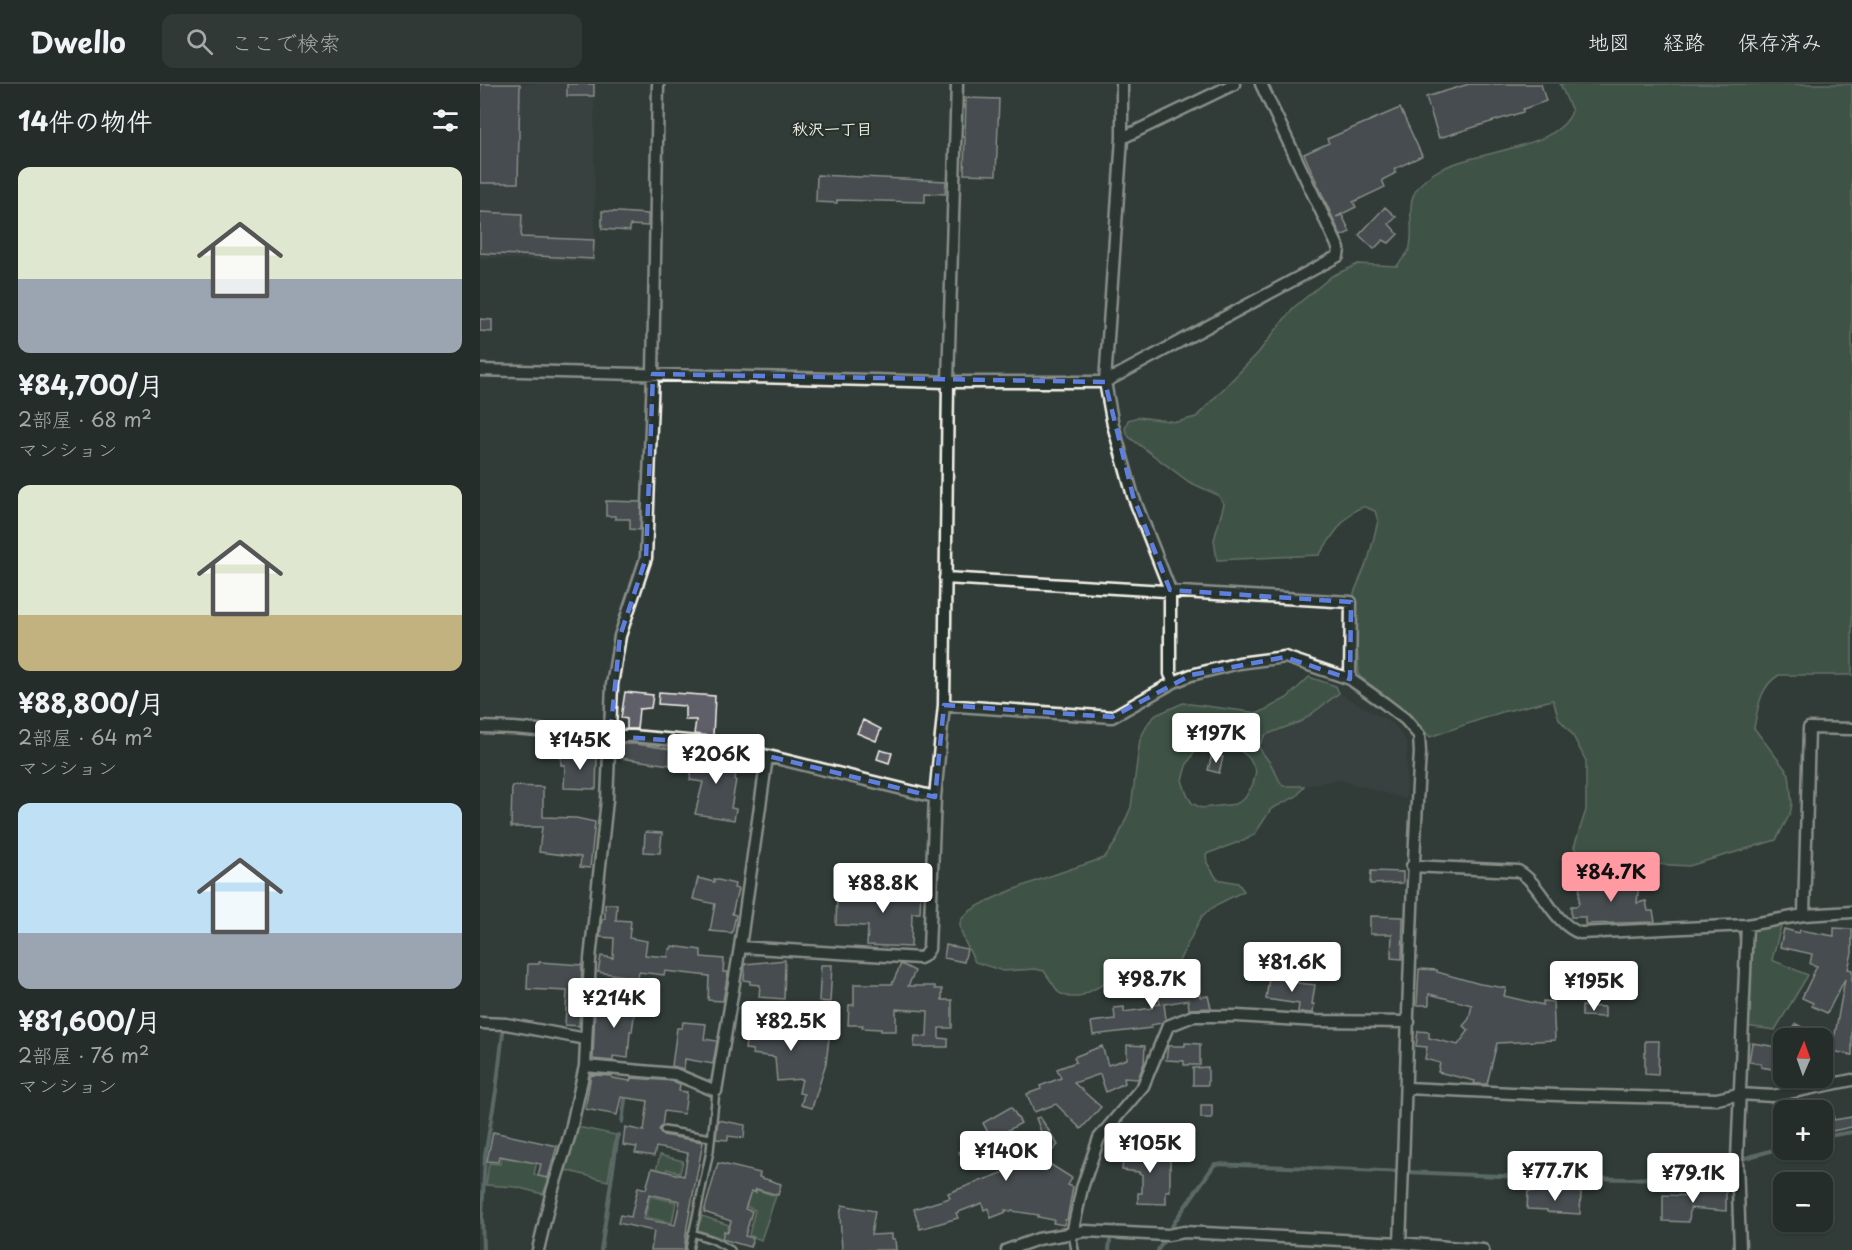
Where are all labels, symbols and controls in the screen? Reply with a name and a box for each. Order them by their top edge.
search box [162,14,582,68]
text: Dwello [30,20,126,63]
icon: search [183,25,216,58]
text: ここで検索 [231,25,341,58]
text: 地図 [1588,25,1630,57]
text: 経路 [1663,25,1705,57]
text: 保存済み [1738,25,1822,57]
text: 14件の物件 [18,101,152,140]
icon: filters [429,104,462,137]
district label: 秋沢一丁目 [792,116,872,140]
icon: home [186,206,294,314]
text: ¥84,700/月 [18,365,164,404]
text: 2部屋 · 68 m² [18,404,152,434]
text: マンション [18,434,117,464]
icon: home [186,524,294,632]
text: ¥88,800/月 [18,683,164,722]
pin: ¥197K [1174,713,1258,764]
text: ¥197K [1186,717,1246,747]
pin: ¥145K [538,720,622,771]
text: 2部屋 · 64 m² [18,722,153,752]
text: ¥145K [549,724,611,754]
pin: ¥206K [674,734,758,785]
text: ¥206K [682,738,750,768]
text: マンション [18,752,117,782]
icon: home [186,842,294,950]
pin: ¥84.7K [1562,852,1660,903]
text: ¥84.7K [1576,856,1646,886]
pin: ¥88.8K [834,863,932,914]
text: ¥88.8K [848,867,918,897]
pin: ¥81.6K [1243,942,1341,993]
text: ¥81.6K [1258,946,1326,976]
pin: ¥98.7K [1103,959,1201,1010]
pin: ¥195K [1552,961,1636,1012]
text: ¥98.7K [1118,963,1186,993]
text: ¥195K [1564,965,1624,995]
pin: ¥214K [572,978,656,1029]
text: ¥214K [582,982,646,1012]
text: ¥81,600/月 [18,1001,161,1040]
pin: ¥82.5K [742,1001,840,1052]
text: ¥82.5K [755,1005,827,1035]
north arrow [1773,1028,1833,1088]
map controls [1773,1028,1833,1232]
text: 2部屋 · 76 m² [18,1040,149,1070]
text: マンション [18,1070,117,1100]
button: + [1773,1100,1833,1160]
pin: ¥105K [1108,1123,1192,1174]
text: ¥105K [1118,1127,1182,1157]
pin: ¥140K [964,1131,1048,1182]
text: ¥140K [974,1135,1038,1165]
pin: ¥77.7K [1506,1151,1604,1202]
pin: ¥79.1K [1644,1153,1742,1204]
text: ¥77.7K [1522,1155,1588,1185]
text: ¥79.1K [1661,1157,1725,1187]
button: − [1773,1172,1833,1232]

